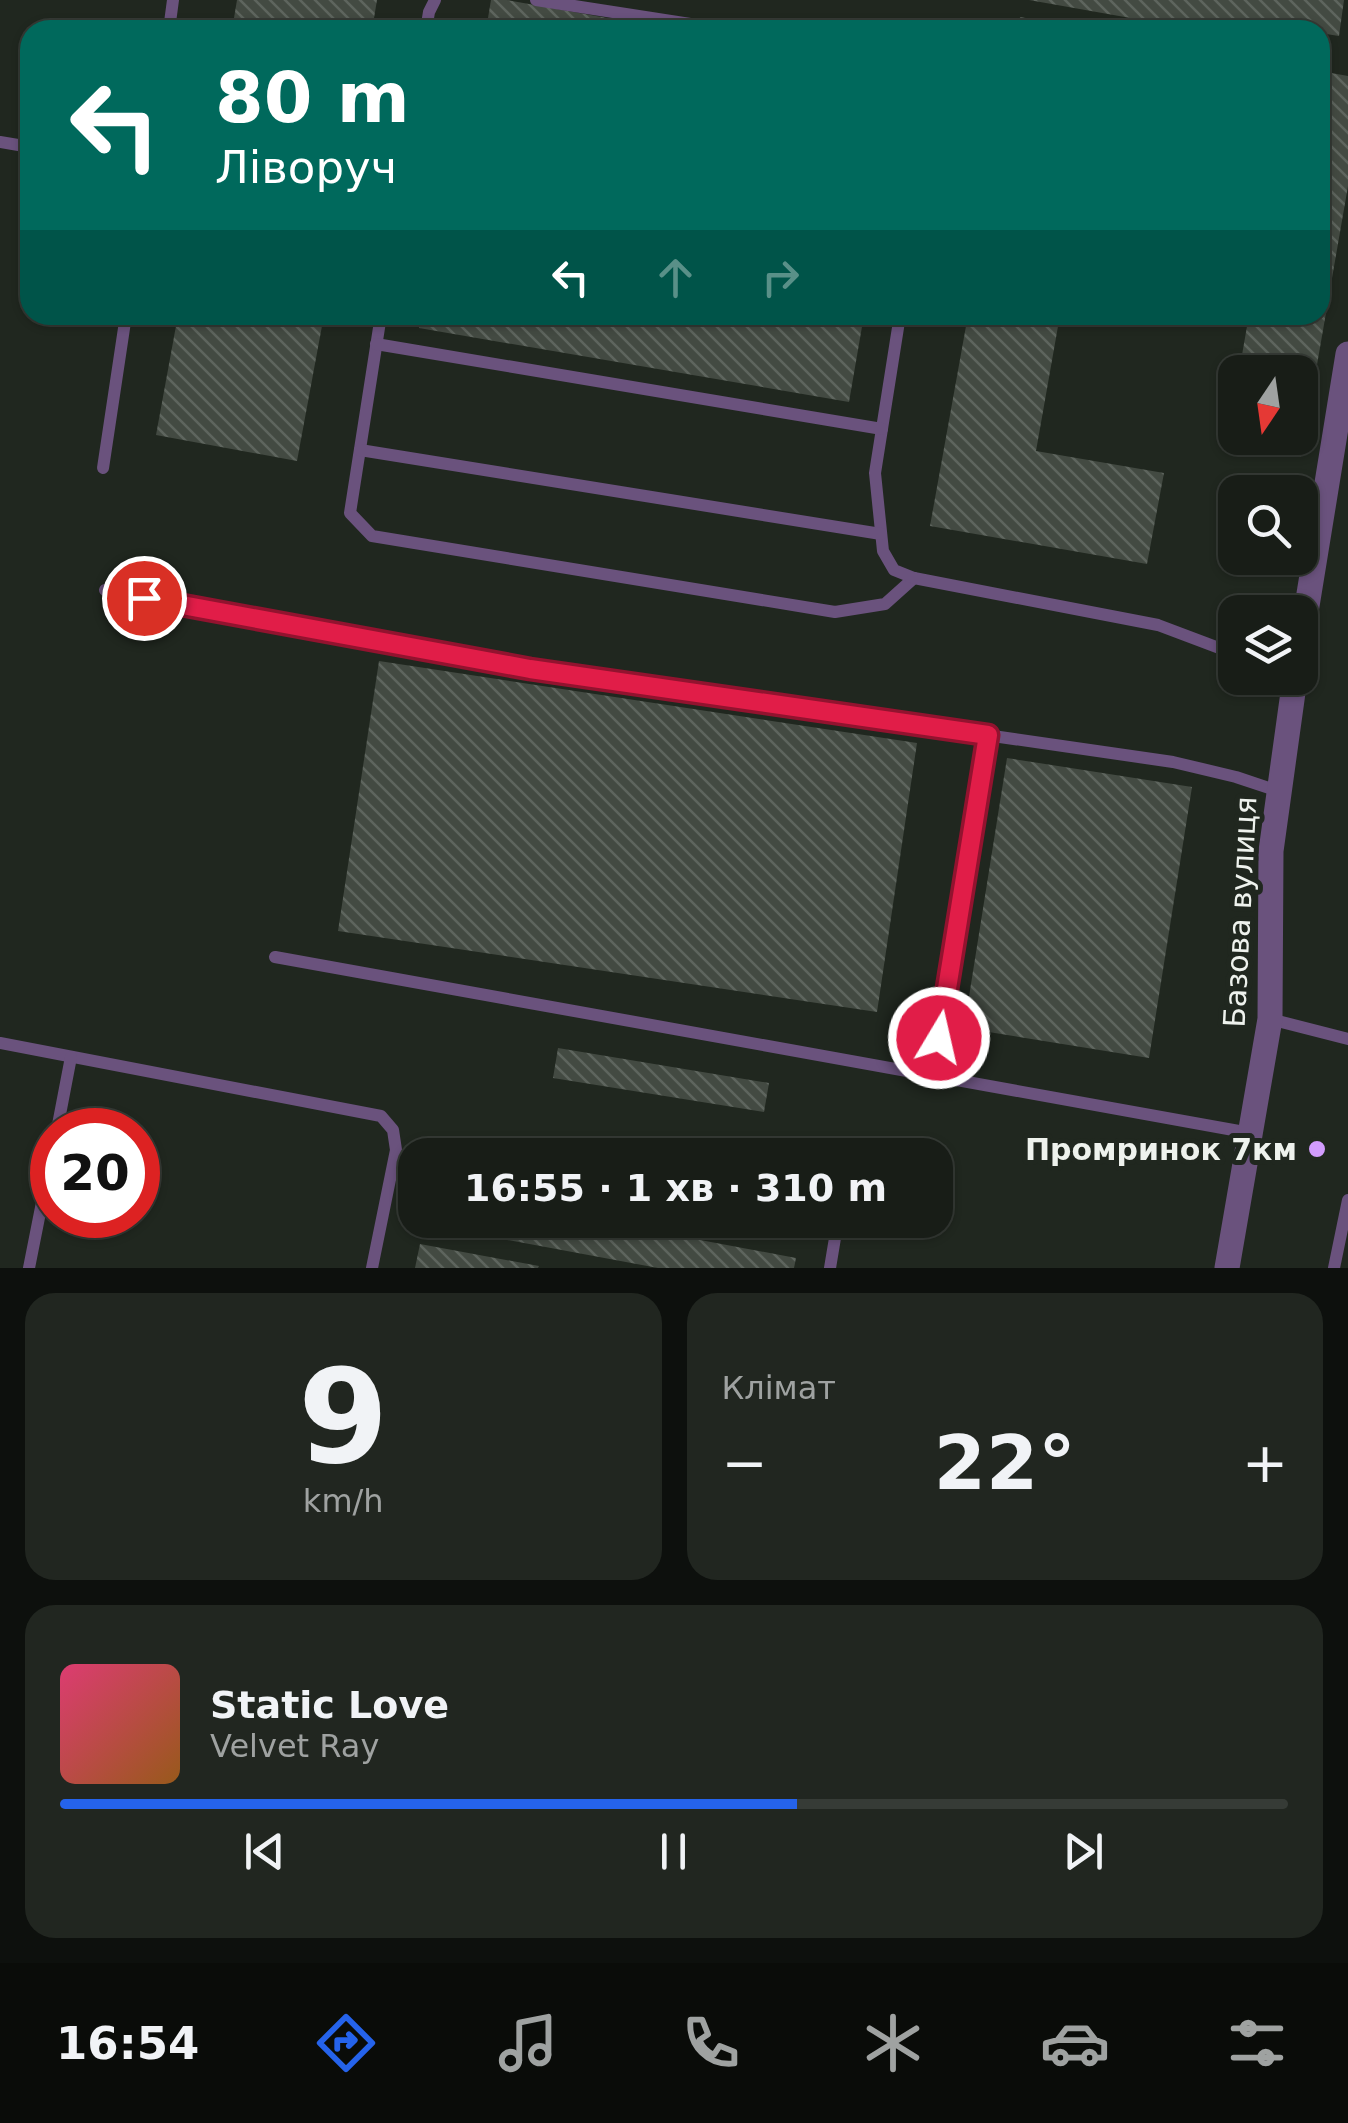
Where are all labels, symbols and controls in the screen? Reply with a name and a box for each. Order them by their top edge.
text: 80 m [215,57,410,139]
icon: left [50,60,180,190]
text: Ліворуч [215,141,397,194]
icon: left [543,250,598,305]
icon: ahead [648,250,703,305]
icon: right [753,250,808,305]
north arrow [1218,355,1318,455]
map controls [1218,355,1318,695]
button: search [1218,475,1318,575]
pin [102,556,187,641]
icon: arrive [117,571,172,626]
button: layers [1218,595,1318,695]
street label: Базова вулиця [1216,796,1264,1028]
position arrow [887,986,991,1090]
speed limit sign: 20 [30,1108,160,1238]
place label: Промринок 7км [1025,1132,1297,1167]
marker: Промринок 7км [1306,1138,1328,1160]
text: 16:55 · 1 хв · 310 m [464,1166,887,1210]
text: 9 [298,1341,388,1493]
text: Клімат [722,1369,836,1407]
text: 22° [934,1419,1076,1507]
text: − [722,1431,768,1495]
text: + [1242,1431,1288,1495]
text: km/h [303,1482,384,1520]
text: Static Love [210,1683,449,1727]
text: Velvet Ray [210,1727,379,1765]
icon: previous [237,1824,292,1879]
icon: pause [646,1824,701,1879]
icon: next [1056,1824,1111,1879]
icon: directions [311,2008,381,2078]
icon: music [493,2008,563,2078]
icon: phone [676,2008,746,2078]
icon: climate [858,2008,928,2078]
icon: car [1040,2008,1110,2078]
icon: filters [1222,2008,1292,2078]
text: 16:54 [56,2017,199,2070]

